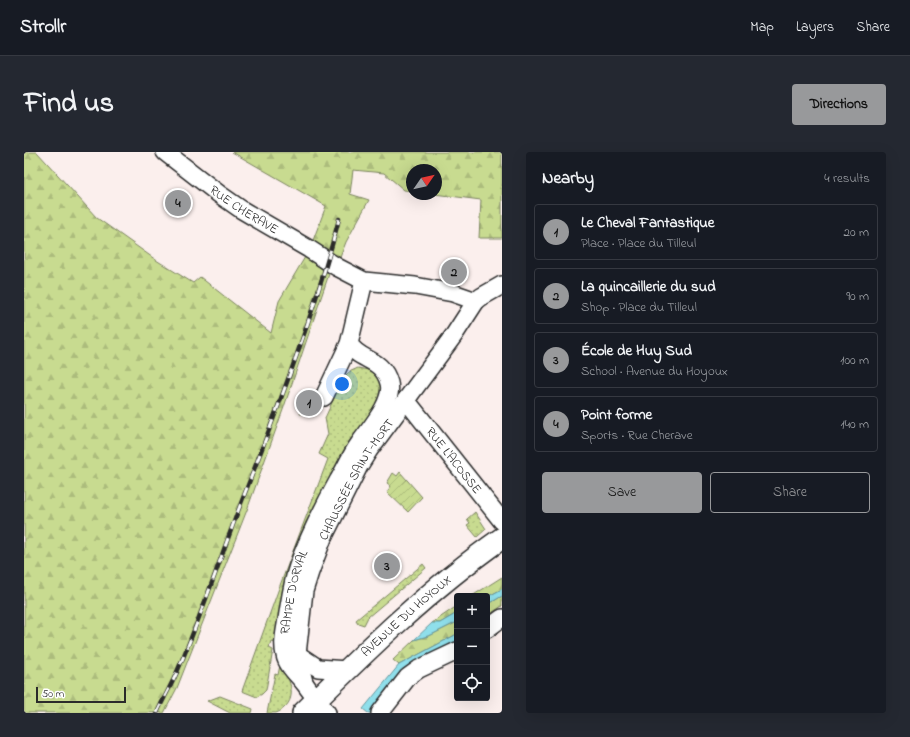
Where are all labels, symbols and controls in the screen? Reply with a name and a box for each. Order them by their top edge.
text: Strollr [20,14,66,41]
text: Map [750,17,774,38]
text: Layers [796,17,834,38]
text: Share [856,17,890,38]
text: Find us [24,84,114,125]
button: Directions [792,84,886,125]
north arrow [406,164,442,200]
text: Nearby [542,166,594,191]
text: 4 results [824,169,870,188]
street label: RUE CHERAVE [206,181,282,239]
pin: 4 [165,188,191,218]
text: Le Cheval Fantastique [581,212,715,234]
text: 1 [554,223,558,242]
text: 20 m [844,223,869,242]
text: Place · Place du Tilleul [581,234,696,253]
pin: 2 [441,257,467,287]
text: La quincaillerie du sud [581,276,716,298]
text: 2 [553,287,559,306]
text: 90 m [846,287,869,306]
text: Shop · Place du Tilleul [581,298,697,317]
text: École de Huy Sud [581,340,692,362]
text: 3 [553,351,559,370]
text: 100 m [840,351,869,370]
text: School · Avenue du Hoyoux [581,362,728,381]
your location [332,374,352,394]
pin: 1 [296,388,322,418]
text: Point forme [581,404,652,426]
street label: CHAUSSÉE SAINT-MORT [314,414,399,543]
text: 4 [553,415,559,434]
text: 140 m [841,415,869,434]
street label: RUE L'ACOSSE [421,423,486,498]
text: Sports · Rue Cherave [581,426,693,445]
button: Save [542,472,702,513]
button: Share [710,472,870,513]
street label: RAMPE D'ORVAL [275,547,313,636]
pin: 3 [374,551,400,581]
street label: AVENUE DU HOYOUX [357,570,456,661]
map controls [454,593,490,701]
button: + [454,593,490,629]
button: − [454,629,490,665]
button: locate [454,665,490,701]
scale bar [36,685,126,704]
text: 50 m [42,686,64,702]

